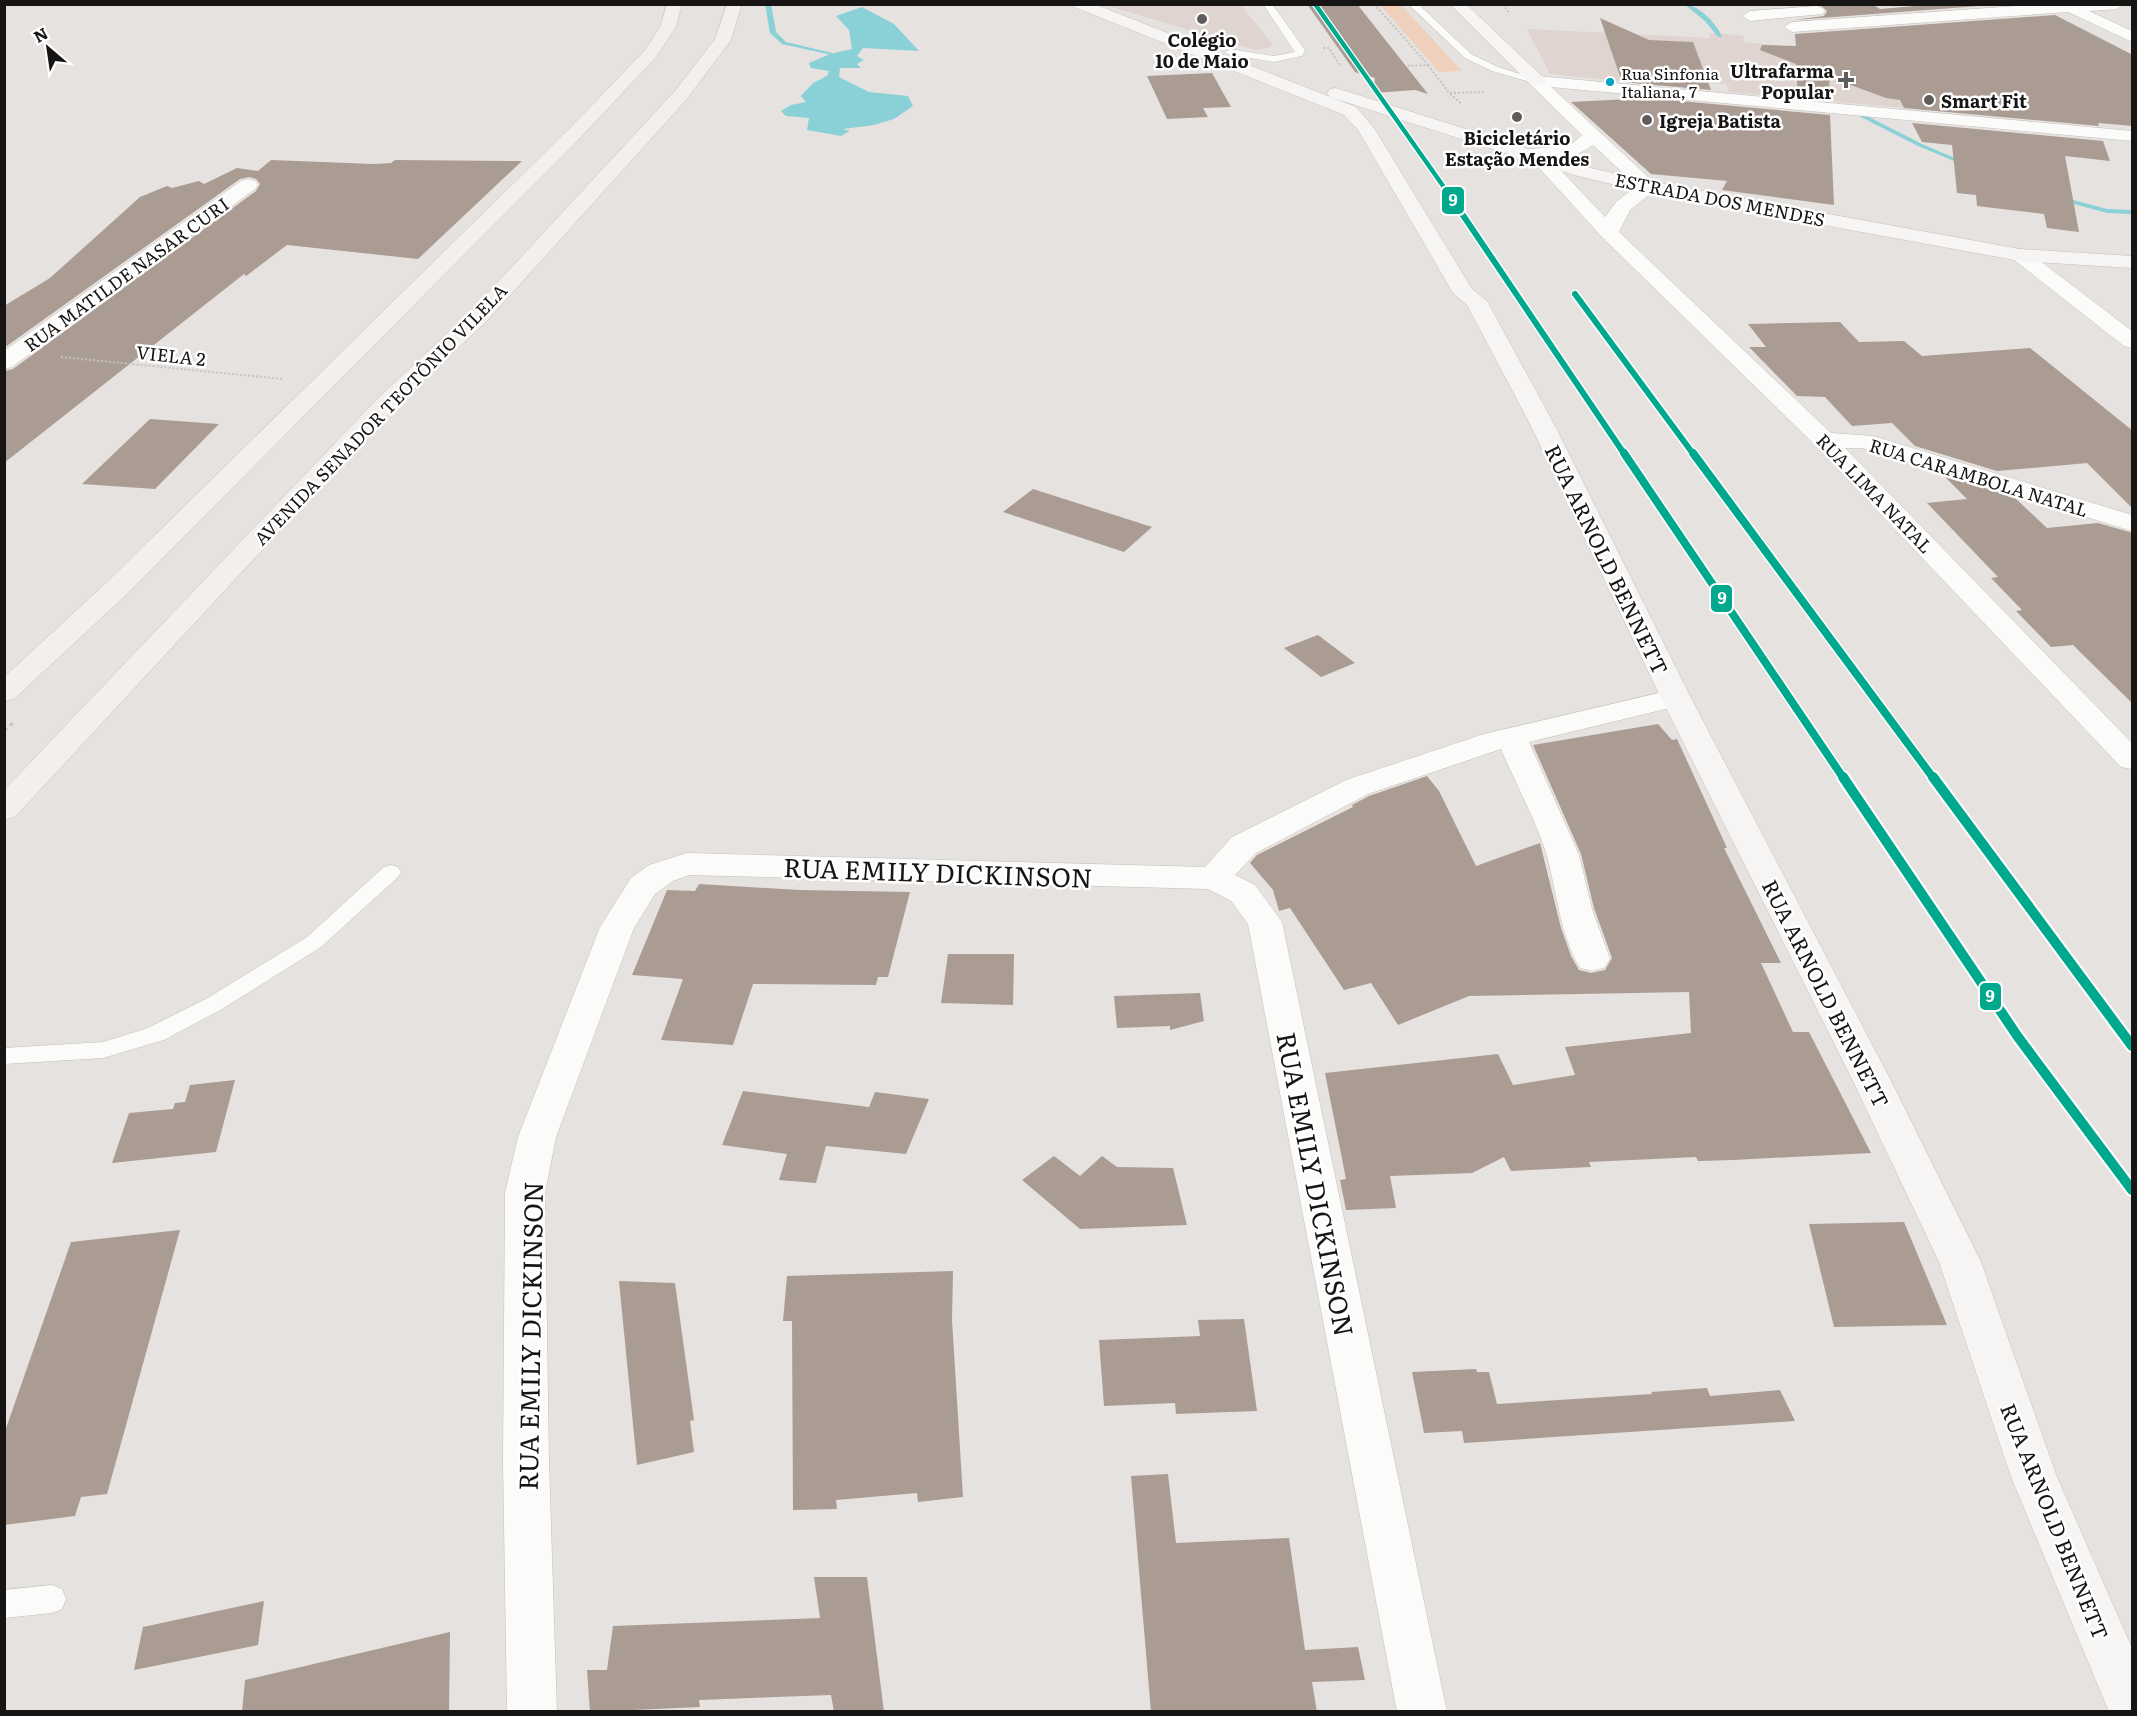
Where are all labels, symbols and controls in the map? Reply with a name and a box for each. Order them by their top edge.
marker: Colégio 10 de Maio [1195,12,1209,26]
north arrow [18,18,78,78]
text: N [29,20,52,48]
place label: Colégio 10 de Maio [1155,26,1249,74]
place label: Ultrafarma Popular [1730,57,1835,105]
place label: Rua Sinfonia Italiana, 7 [1621,61,1720,103]
marker: Ultrafarma Popular [1839,73,1853,87]
marker: Rua Sinfonia Italiana, 7 [1604,76,1616,88]
place label: Smart Fit [1941,87,2027,114]
marker: Smart Fit [1922,93,1936,107]
place label: Igreja Batista [1659,107,1781,134]
marker: Bicicletário Estação Mendes [1510,110,1524,124]
marker: Igreja Batista [1640,113,1654,127]
place label: Bicicletário Estação Mendes [1445,124,1589,172]
street label: ESTRADA DOS MENDES [1613,165,1827,233]
line badge: 9 [1441,186,1465,215]
text: 9 [1448,187,1458,211]
street label: RUA MATILDE NASAR CURI [18,190,234,358]
street label: AVENIDA SENADOR TEOTÔNIO VILELA [247,277,513,551]
street label: VIELA 2 [135,338,207,372]
street label: RUA LIMA NATAL [1811,427,1939,559]
street label: RUA CARAMBOLA NATAL [1866,431,2092,523]
street label: RUA ARNOLD BENNETT [1539,439,1677,679]
line badge: 9 [1710,584,1733,613]
text: 9 [1717,585,1727,609]
street label: RUA EMILY DICKINSON [783,846,1093,896]
street label: RUA ARNOLD BENNETT [1756,873,1898,1113]
line badge: 9 [1979,982,2002,1011]
text: 9 [1985,983,1995,1007]
street label: RUA EMILY DICKINSON [1268,1029,1366,1339]
street label: RUA EMILY DICKINSON [507,1181,551,1491]
street label: RUA ARNOLD BENNETT [1994,1398,2118,1644]

